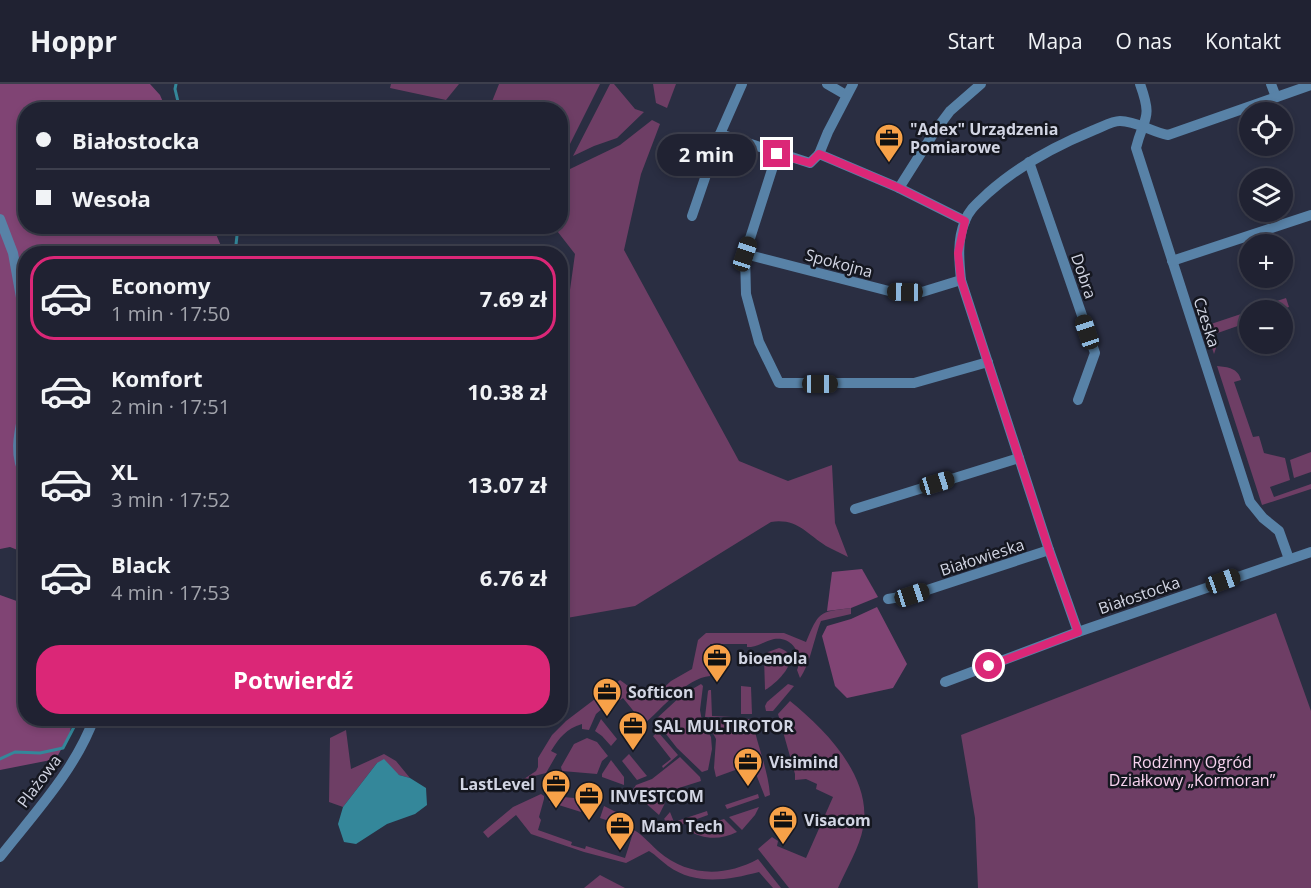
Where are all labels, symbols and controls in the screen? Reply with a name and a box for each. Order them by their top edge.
text: Hoppr [30,22,117,60]
text: Start [948,27,995,55]
text: Mapa [1028,27,1083,55]
text: O nas [1116,27,1172,55]
text: Kontakt [1205,27,1281,55]
map controls [1239,102,1293,354]
button: locate [1239,102,1293,156]
place label: "Adex" Urządzenia Pomiarowe [910,118,1058,158]
office icon: "Adex" Urządzenia Pomiarowe [873,122,905,164]
text: Białostocka [72,125,199,155]
callout: 2 min [657,133,756,175]
route end [763,140,790,167]
text: 2 min [679,141,734,168]
button: layers [1239,168,1293,222]
text: Wesoła [72,183,151,213]
car [731,234,759,274]
button: + [1239,234,1293,288]
street label: Spokojna [803,243,875,283]
street label: Dobra [1066,250,1102,302]
text: Economy [111,270,210,300]
icon: car [39,271,93,325]
text: 7.69 zł [480,283,547,313]
car [887,283,923,301]
street label: Czeska [1189,294,1225,350]
text: 1 min · 17:50 [111,300,230,327]
button: − [1239,300,1293,354]
car [1073,312,1101,352]
text: Komfort [111,363,203,393]
icon: car [39,364,93,418]
car [802,375,838,393]
text: 10.38 zł [467,376,547,406]
text: 2 min · 17:51 [111,393,230,420]
text: XL [111,456,138,486]
icon: car [39,457,93,511]
text: 13.07 zł [467,469,547,499]
car [917,469,957,497]
text: 3 min · 17:52 [111,486,230,513]
street label: Białowieska [937,533,1027,581]
text: Black [111,549,171,579]
icon: car [39,550,93,604]
text: 6.76 zł [480,562,547,592]
car [1203,566,1243,596]
street label: Białostocka [1095,571,1183,619]
text: 4 min · 17:53 [111,579,230,606]
car [892,581,932,609]
office icon: bioenola [701,642,733,684]
button: Potwierdź [36,645,550,714]
place label: bioenola [738,647,807,669]
route start [975,652,1002,679]
office icon: Softicon [591,676,623,718]
place label: Softicon [628,681,693,703]
office icon: SAL MULTIROTOR [617,710,649,752]
place label: SAL MULTIROTOR [654,715,794,737]
office icon: Visimind [732,746,764,788]
street label: Plażowa [12,750,66,812]
place label: Visimind [769,751,838,773]
park label: Rodzinny Ogród Działkowy „Kormoran” [1109,751,1276,791]
office icon: LastLevel [540,768,572,810]
place label: LastLevel [459,773,535,795]
office icon: INVESTCOM [573,780,605,822]
place label: INVESTCOM [610,785,704,807]
office icon: Visacom [767,804,799,846]
place label: Visacom [804,809,871,831]
office icon: Mam Tech [604,810,636,852]
place label: Mam Tech [641,815,723,837]

